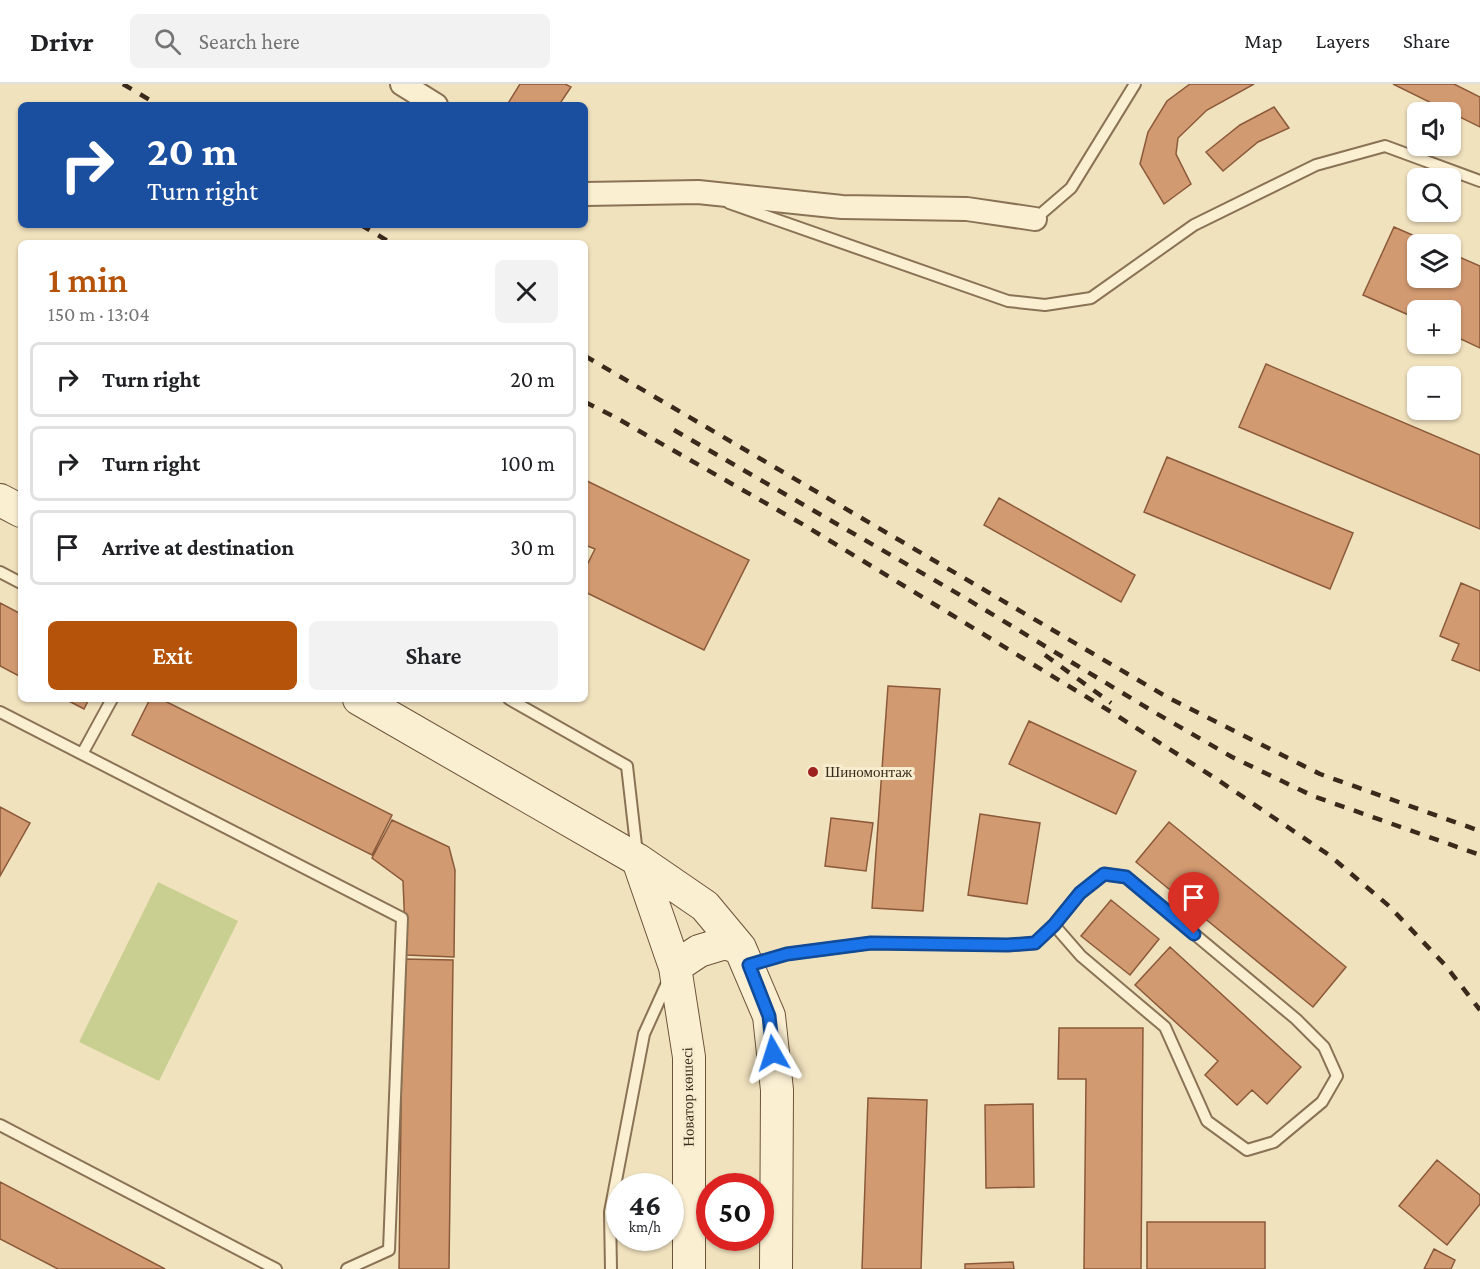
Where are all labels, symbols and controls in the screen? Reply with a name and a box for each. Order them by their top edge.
search box [130,14,550,68]
icon: search [151,25,184,58]
text: Drivr [30,26,94,57]
text: Search here [199,29,300,54]
text: Map [1244,29,1283,53]
text: Layers [1316,29,1370,53]
text: Share [1403,29,1450,53]
map controls [1407,102,1461,420]
button: sound [1407,102,1461,156]
icon: right [48,126,126,204]
text: 20 m [147,127,238,174]
button: search [1407,168,1461,222]
text: Turn right [147,176,258,206]
button: layers [1407,234,1461,288]
text: 1 min [48,260,128,300]
button: close [495,260,558,323]
button: + [1407,300,1461,354]
text: 150 m · 13:04 [48,303,150,325]
icon: right [51,363,84,396]
button: − [1407,366,1461,420]
text: Turn right [102,367,200,392]
text: 20 m [510,367,555,392]
icon: right [51,447,84,480]
text: Turn right [102,451,200,476]
text: 100 m [501,451,555,476]
icon: arrive [51,531,84,564]
text: Arrive at destination [102,535,294,560]
text: 30 m [510,535,555,560]
button: Exit [48,621,297,690]
button: Share [309,621,558,690]
place label: Шиномонтаж [825,764,913,780]
marker: Шиномонтаж [806,765,820,779]
pin [1168,872,1219,934]
icon: arrive [1177,881,1210,914]
position arrow [741,1021,805,1085]
street label: Новатор көшесі [679,1047,697,1147]
speed limit sign: 50 [696,1173,774,1251]
text: 46 [629,1188,661,1221]
text: km/h [629,1219,661,1235]

